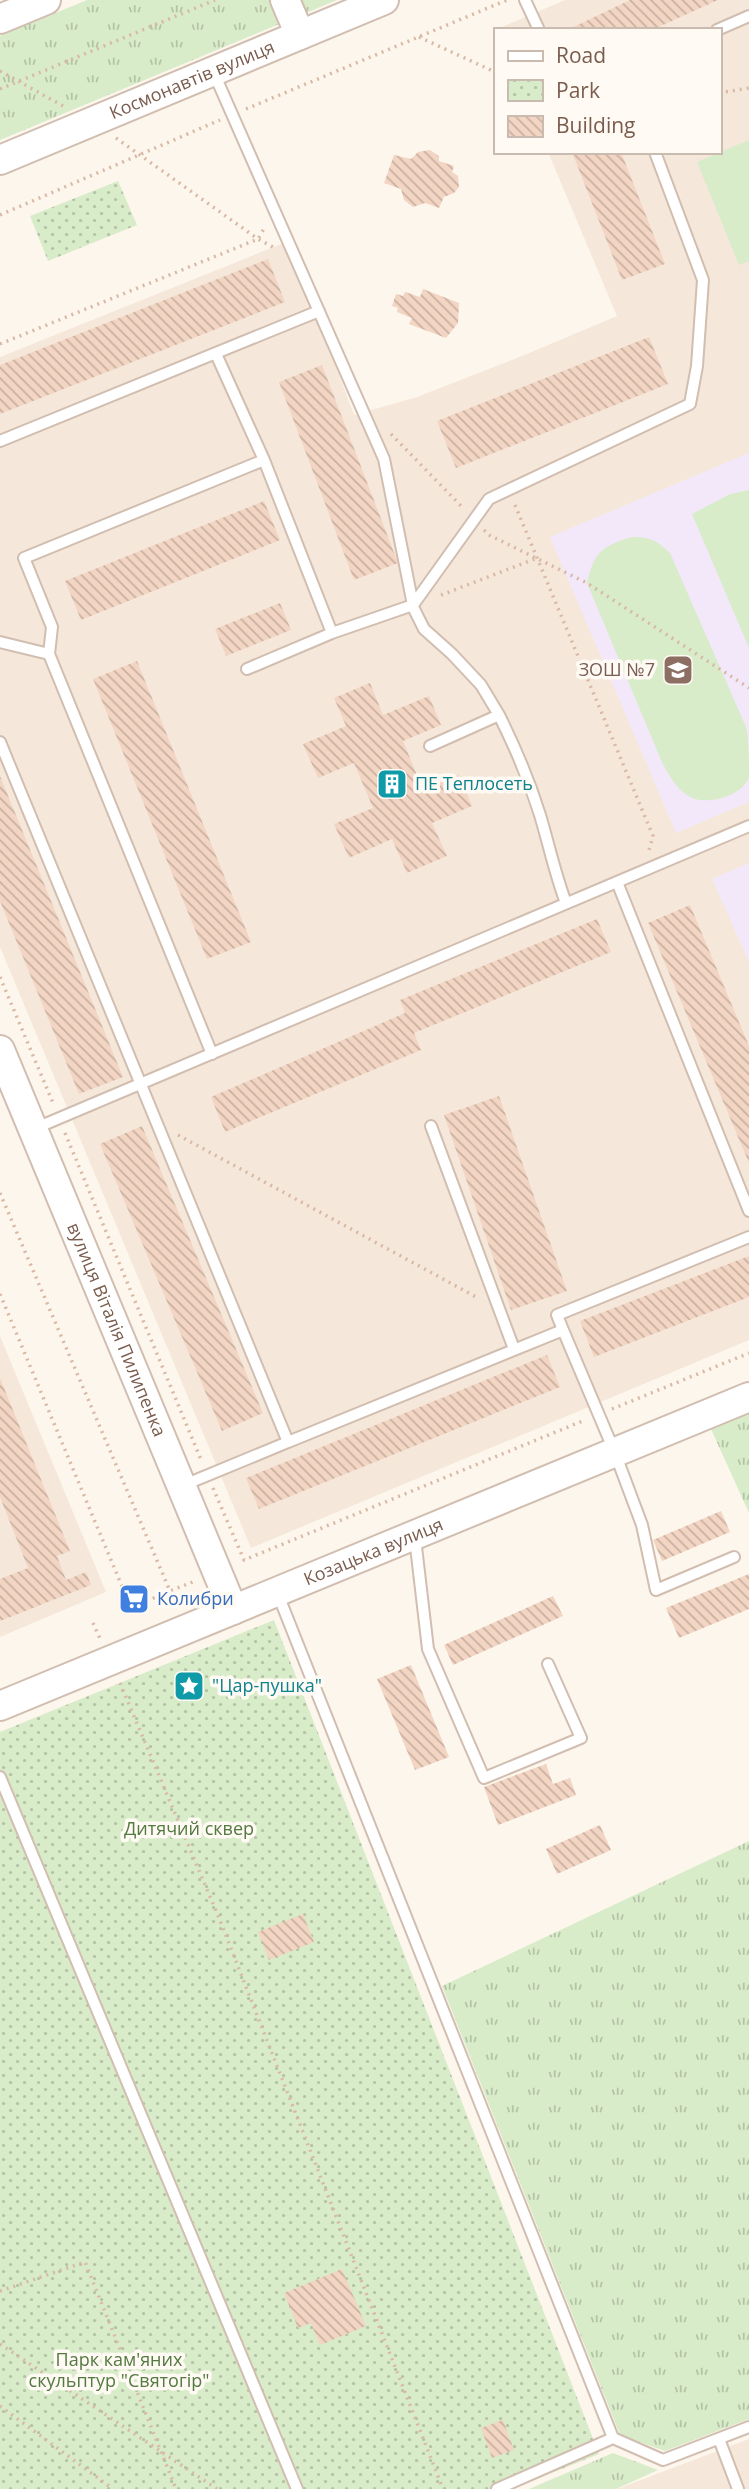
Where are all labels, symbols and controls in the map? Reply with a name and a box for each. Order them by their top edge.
legend [494,28,721,154]
street label: Космонавтів вулиця [105,34,278,124]
text: Road [556,41,606,69]
text: Park [556,76,600,104]
text: Building [556,111,635,139]
school or university icon: ЗОШ №7 [661,653,695,687]
place label: ЗОШ №7 [579,657,655,681]
building icon: ПЕ Теплосеть [375,767,409,801]
place label: ПЕ Теплосеть [415,771,533,795]
street label: вулиця Віталія Пилипенка [62,1219,173,1440]
street label: Козацька вулиця [300,1512,446,1590]
supermarket icon: Колибри [117,1582,151,1616]
place label: Колибри [157,1586,234,1610]
place icon: "Цар-пушка" [172,1669,206,1703]
place label: "Цар-пушка" [212,1673,322,1697]
park label: Дитячий сквер [124,1816,254,1840]
park label: Парк кам'яних скульптур "Святогір" [29,2347,209,2392]

